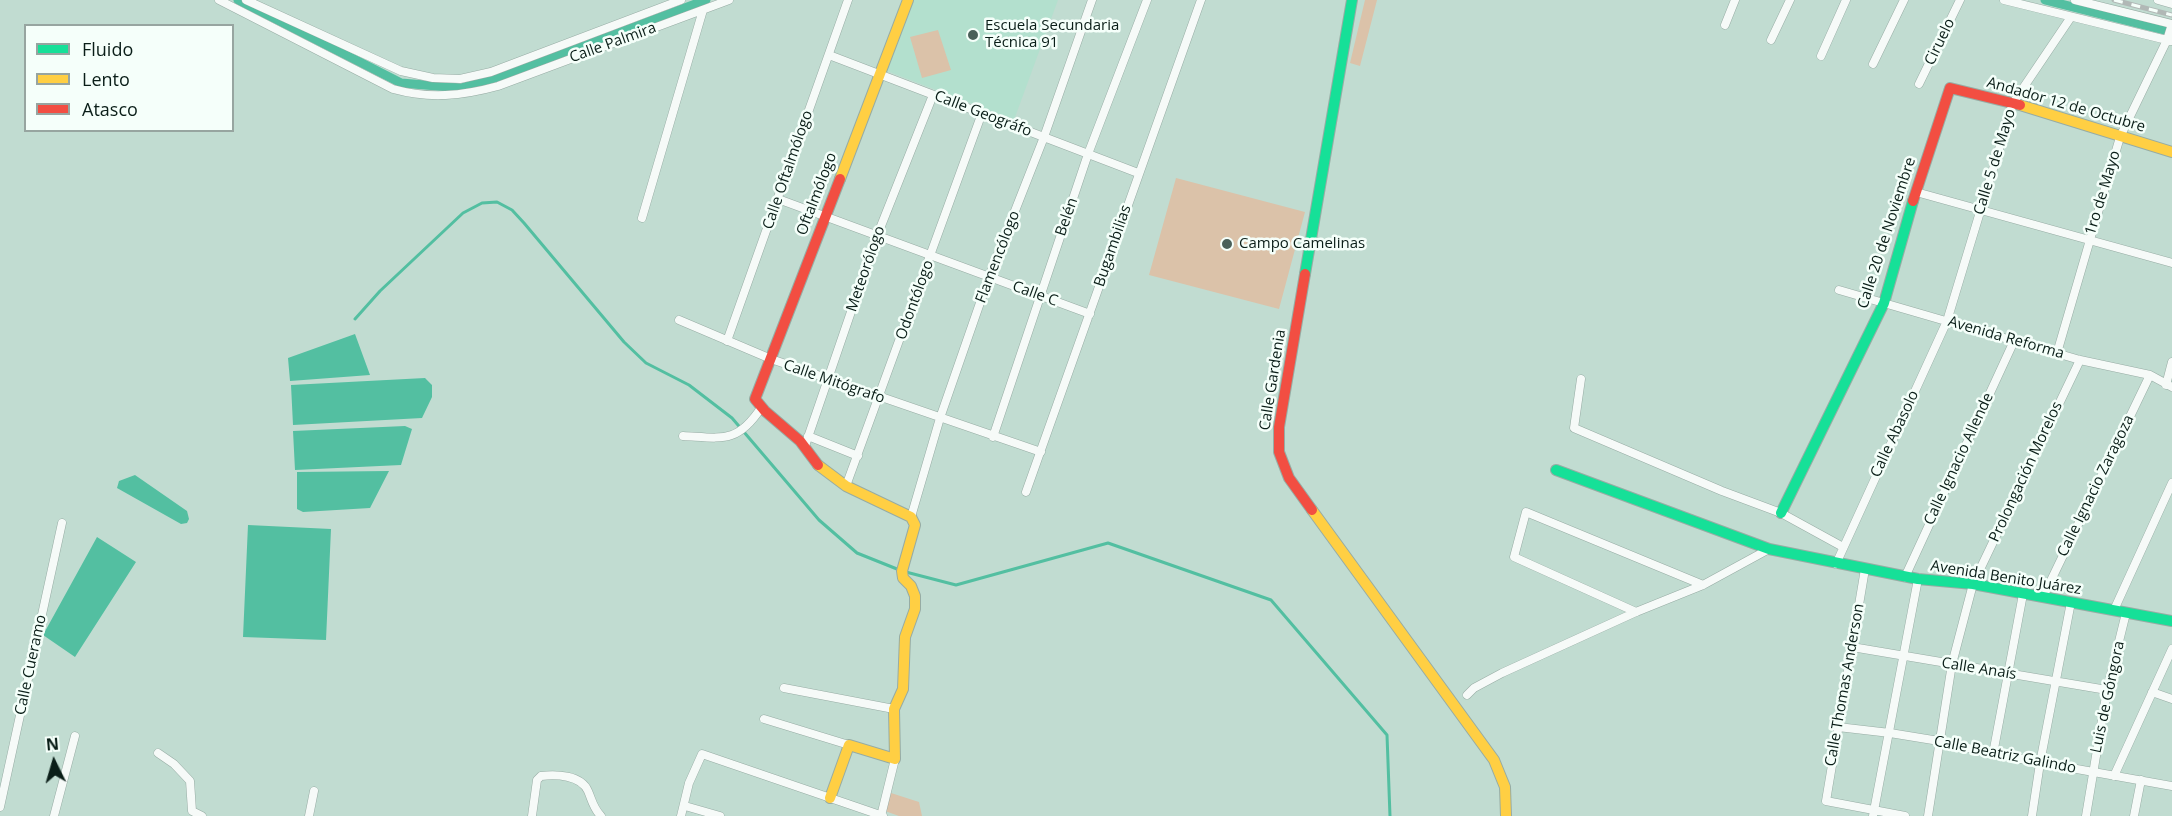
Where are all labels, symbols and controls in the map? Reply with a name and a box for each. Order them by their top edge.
street label: Ciruelo [1921,16,1959,68]
place label: Escuela Secundaria Técnica 91 [985,17,1119,52]
street label: Calle Palmira [567,19,659,67]
legend [24,24,234,132]
marker: Escuela Secundaria Técnica 91 [966,28,980,42]
text: Fluido [82,37,133,61]
text: Lento [82,67,130,91]
street label: Andador 12 de Octubre [1985,74,2147,136]
street label: Calle Geográfo [932,87,1034,141]
text: Atasco [82,97,138,121]
street label: Calle 5 de Mayo [1970,107,2020,217]
street label: Calle Oftalmólogo [759,108,817,232]
street label: 1ro de Mayo [2082,149,2124,237]
street label: Oftalmólogo [793,150,841,238]
street label: Calle 20 de Noviembre [1854,155,1920,311]
street label: Belén [1052,195,1082,239]
street label: Bugambilias [1091,203,1135,289]
street label: Flamencólogo [972,208,1024,306]
street label: Meteorólogo [843,224,889,314]
place label: Campo Camelinas [1239,235,1365,253]
marker: Campo Camelinas [1220,237,1234,251]
street label: Odontólogo [892,258,938,342]
street label: Calle C [1010,277,1060,311]
street label: Avenida Reforma [1946,313,2066,363]
street label: Calle Gardenia [1256,328,1290,432]
street label: Calle Mitógrafo [781,356,887,408]
street label: Calle Abasolo [1867,388,1923,480]
street label: Calle Ignacio Allende [1920,390,1998,528]
street label: Prolongación Morelos [1986,399,2066,545]
street label: Calle Ignacio Zaragoza [2054,412,2138,560]
street label: Avenida Benito Juárez [1929,557,2083,599]
street label: Calle Thomas Anderson [1822,602,1868,768]
street label: Calle Cueramo [12,613,50,717]
street label: Luis de Góngora [2087,639,2129,755]
street label: Calle Anaís [1940,654,2018,684]
north arrow [24,732,84,792]
street label: Calle Beatriz Galindo [1932,732,2078,778]
text: N [45,733,60,756]

